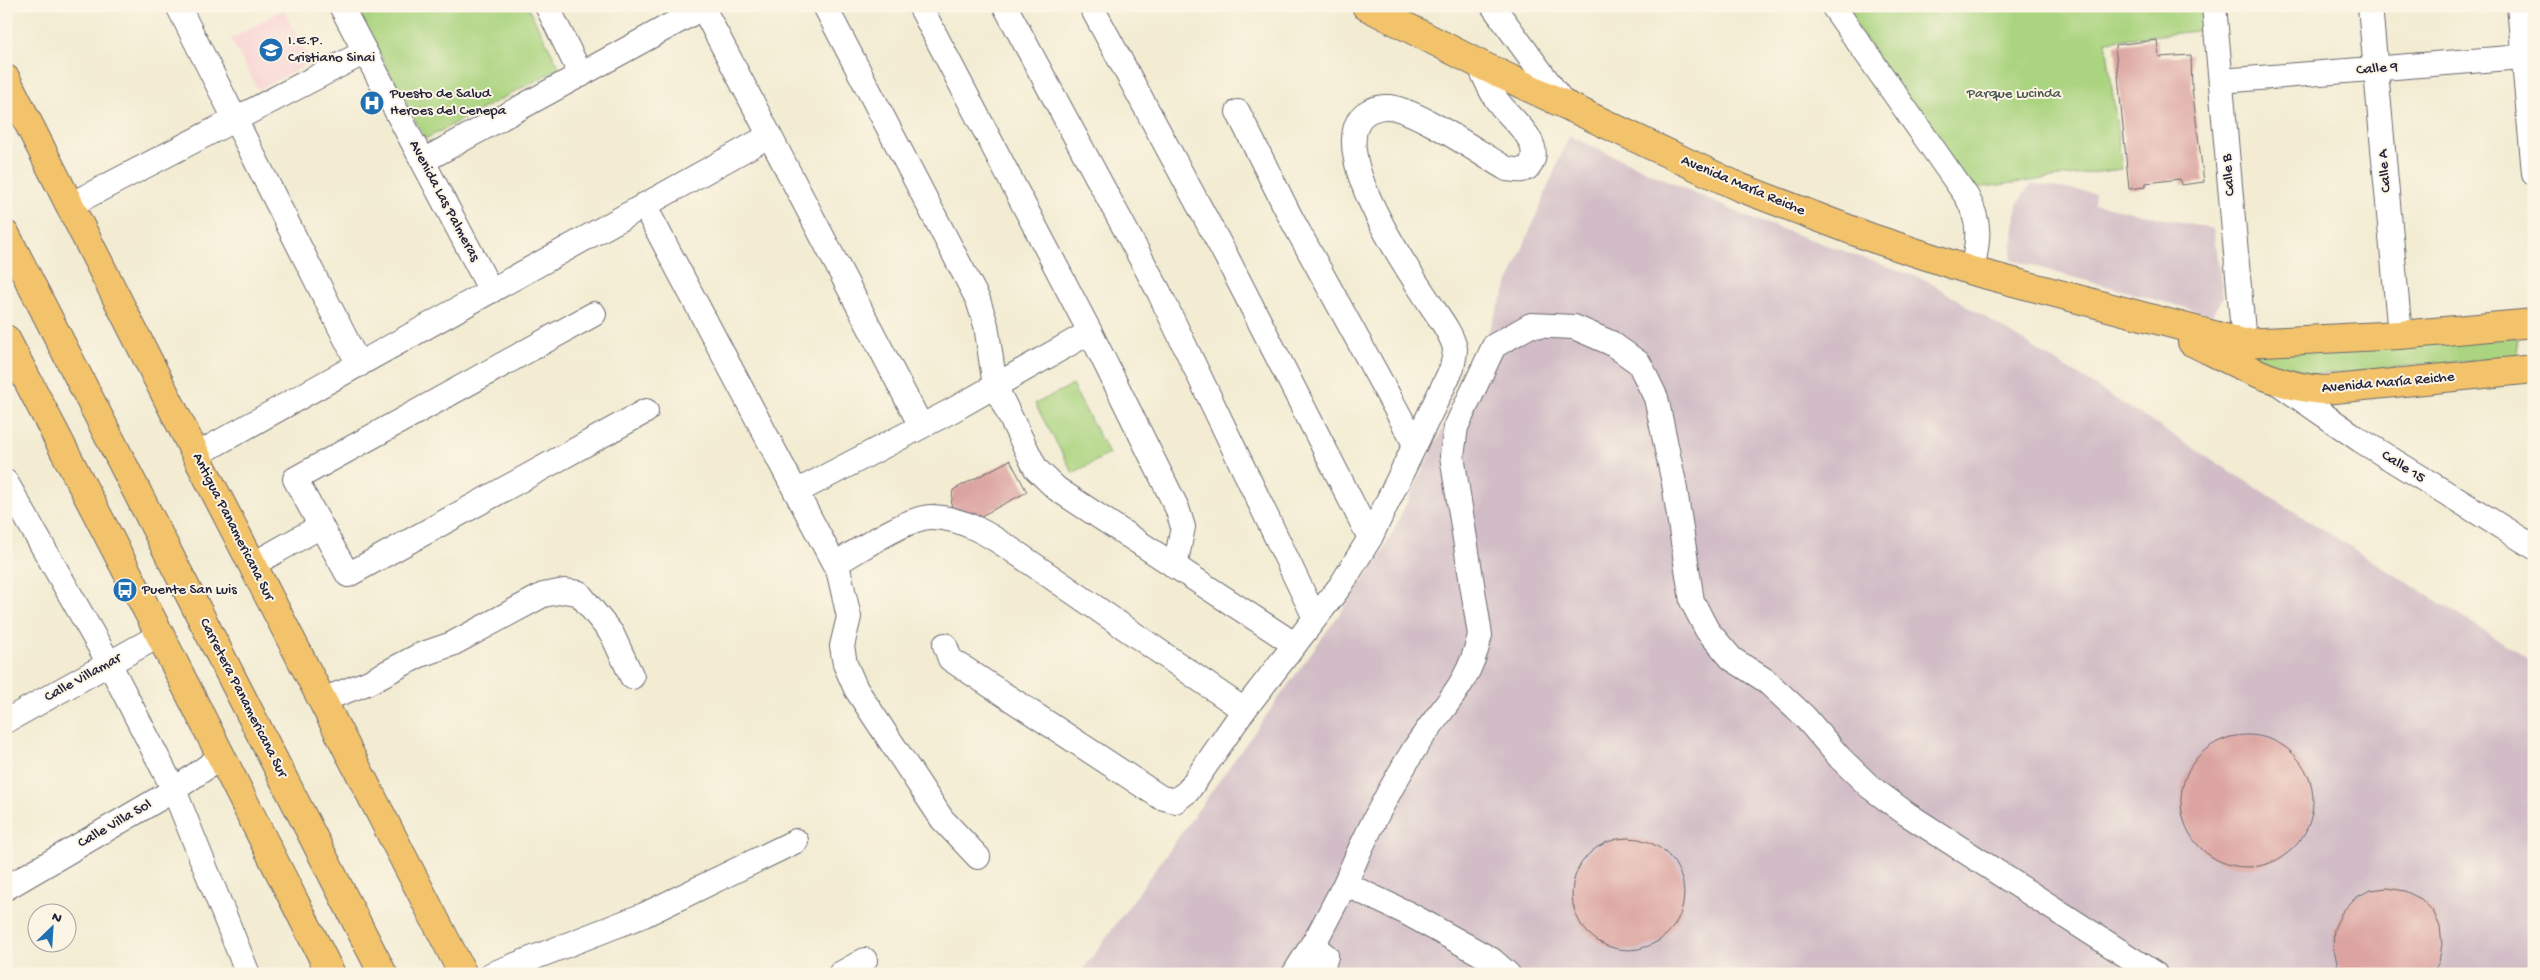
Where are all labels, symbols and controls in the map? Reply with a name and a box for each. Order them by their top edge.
place label: I.E.P. Cristiano Sinai [288,32,375,67]
school or university icon: I.E.P. Cristiano Sinai [258,37,284,63]
street label: Calle 9 [2355,58,2399,80]
place label: Puesto de Salud Heroes del Cenepa [389,85,507,120]
park label: Parque Lucinda [1966,85,2062,103]
hospital icon: Puesto de Salud Heroes del Cenepa [359,90,385,116]
street label: Avenida Las Palmeras [404,137,484,265]
street label: Calle A [2374,148,2396,193]
street label: Avenida María Reiche [1678,152,1808,220]
street label: Calle B [2218,153,2240,197]
street label: Avenida María Reiche [2321,368,2455,398]
street label: Calle 15 [2378,447,2428,487]
street label: Antigua Panamericana Sur [188,450,279,605]
bus stop icon: Puente San Luis [112,577,138,603]
place label: Puente San Luis [141,581,237,599]
street label: Carretera Panamericana Sur [195,615,292,782]
street label: Calle Villamar [41,649,126,707]
street label: Calle Villa Sol [75,796,155,852]
north arrow [28,902,78,952]
text: N [49,909,64,928]

